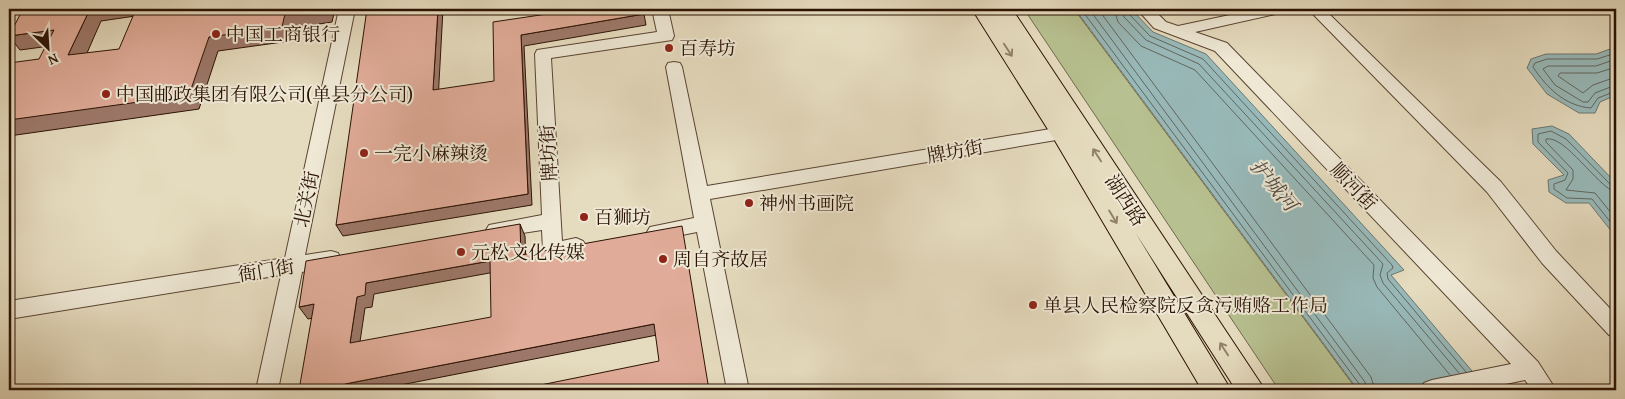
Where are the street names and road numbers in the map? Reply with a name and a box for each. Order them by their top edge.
street label: 牌坊街 [533,124,563,182]
street label: 牌坊街 [924,132,986,170]
street label: 顺河街 [1324,156,1384,216]
street label: 北关街 [286,168,326,230]
street label: 湖西路 [1099,168,1153,232]
street label: 衙门街 [236,252,296,288]

